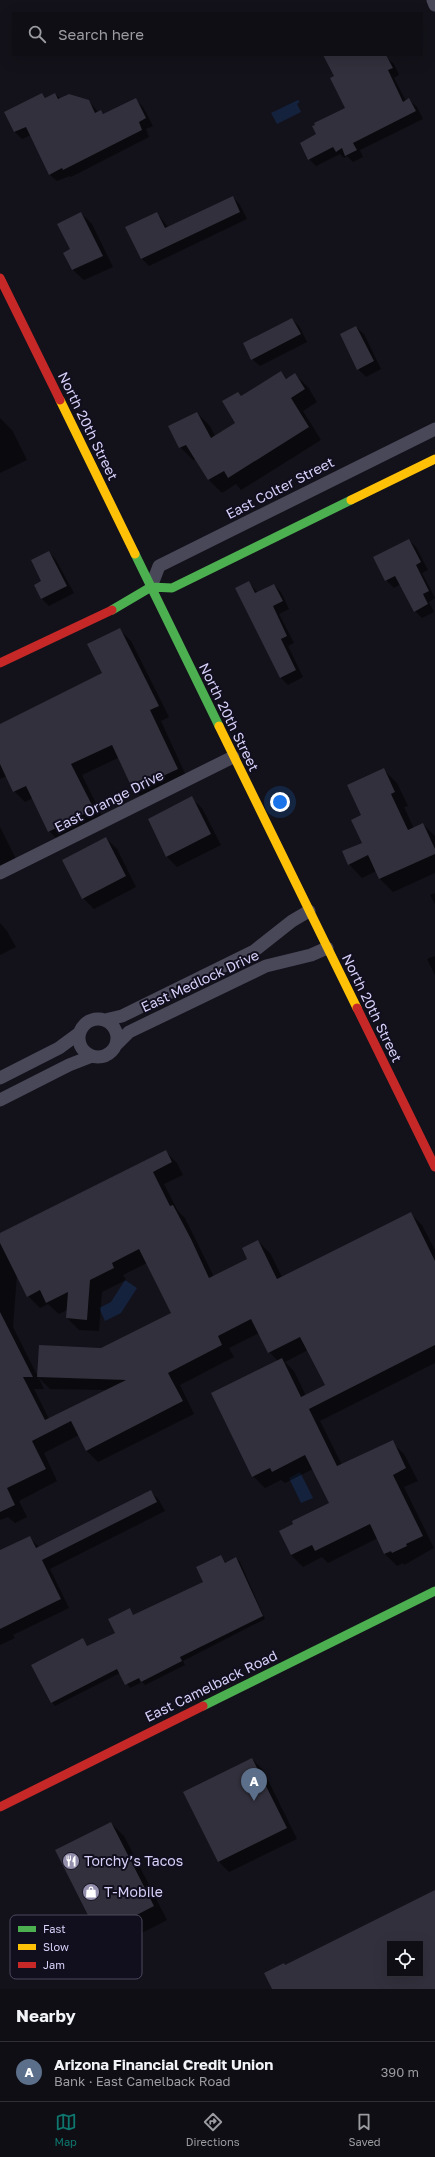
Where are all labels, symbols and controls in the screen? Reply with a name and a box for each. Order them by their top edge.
search box [12,12,423,56]
icon: search [26,23,48,45]
text: Search here [58,25,144,43]
street label: North 20th Street [55,369,122,483]
street label: East Colter Street [223,453,337,522]
street label: North 20th Street [196,660,263,774]
street label: East Orange Drive [51,766,166,835]
your location [270,792,290,812]
street label: East Medlock Drive [138,946,261,1015]
street label: North 20th Street [339,951,406,1065]
street label: East Camelback Road [142,1646,280,1725]
pin: A [241,1768,267,1801]
restaurant icon: Torchy’s Tacos [61,1851,81,1871]
place label: Torchy’s Tacos [84,1852,183,1869]
shop icon: T-Mobile [81,1882,101,1902]
place label: T-Mobile [104,1883,163,1900]
legend [10,1915,142,1979]
text: Fast [43,1922,66,1935]
text: Slow [43,1940,69,1953]
map controls [387,1941,423,1977]
button: locate [387,1941,423,1977]
text: Jam [43,1958,65,1971]
text: Nearby [16,2005,76,2026]
text: Arizona Financial Credit Union [54,2055,273,2073]
text: A [24,2064,34,2080]
text: 390 m [381,2064,419,2080]
text: Bank · East Camelback Road [54,2073,231,2089]
tab: Map [54,2111,77,2148]
tab: Directions [186,2111,240,2148]
tab: Saved [348,2111,381,2148]

